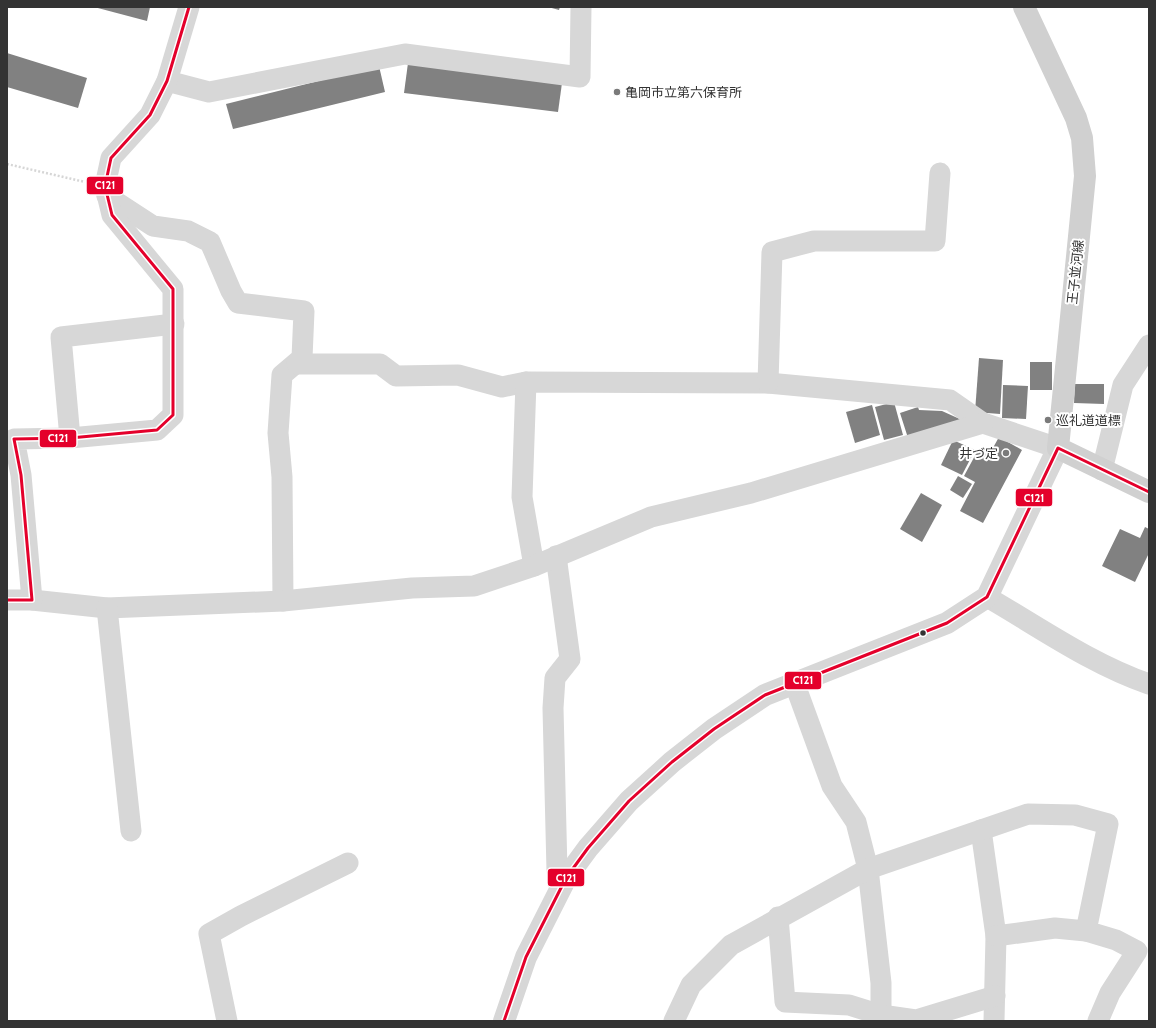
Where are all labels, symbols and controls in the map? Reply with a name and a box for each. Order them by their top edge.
place label: 亀岡市立第六保育所 [625,84,742,100]
marker: 亀岡市立第六保育所 [612,87,622,97]
line badge: C121 [86,176,124,195]
text: C121 [95,178,115,192]
street label: 王子並河線 [1064,239,1086,305]
place label: 巡礼道道標 [1056,412,1121,428]
marker: 巡礼道道標 [1043,415,1053,425]
line badge: C121 [39,429,77,448]
text: C121 [48,431,68,445]
place label: 井づ定 [959,445,998,461]
marker: 井づ定 [1001,448,1011,458]
line badge: C121 [1015,488,1053,507]
text: C121 [1024,491,1044,505]
unlabelled marker [918,628,928,638]
line badge: C121 [784,671,822,690]
text: C121 [793,673,813,687]
line badge: C121 [547,868,585,887]
text: C121 [556,871,576,885]

